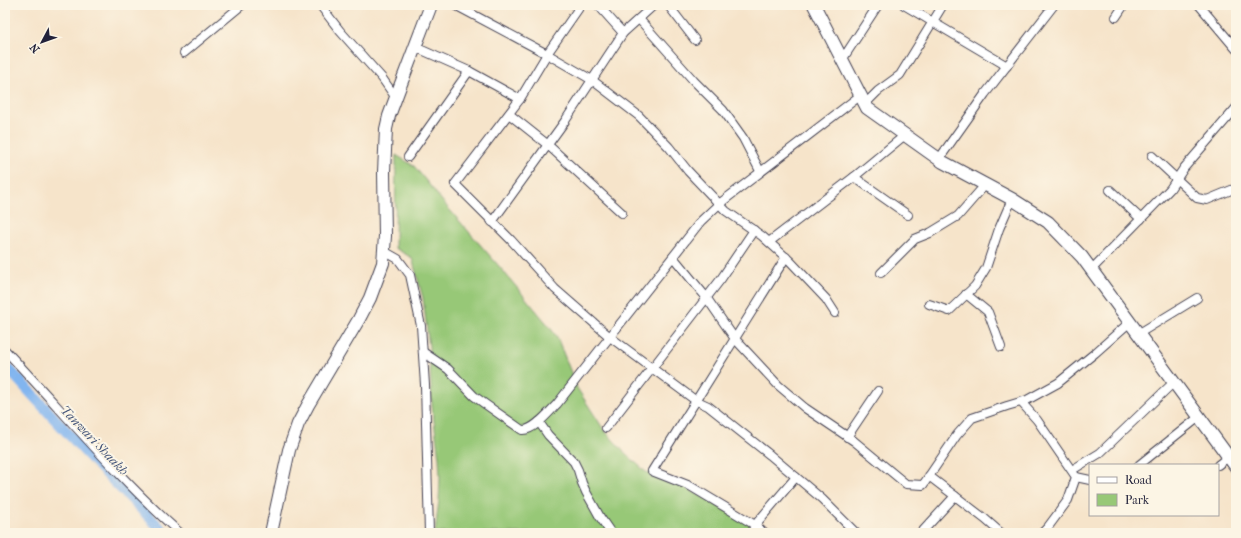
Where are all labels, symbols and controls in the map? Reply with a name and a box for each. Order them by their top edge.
north arrow [22,22,62,62]
text: N [27,40,42,56]
water label: Tanwari Shaakh [58,402,132,478]
legend [1089,464,1219,516]
text: Road [1125,473,1152,487]
text: Park [1125,493,1150,507]

